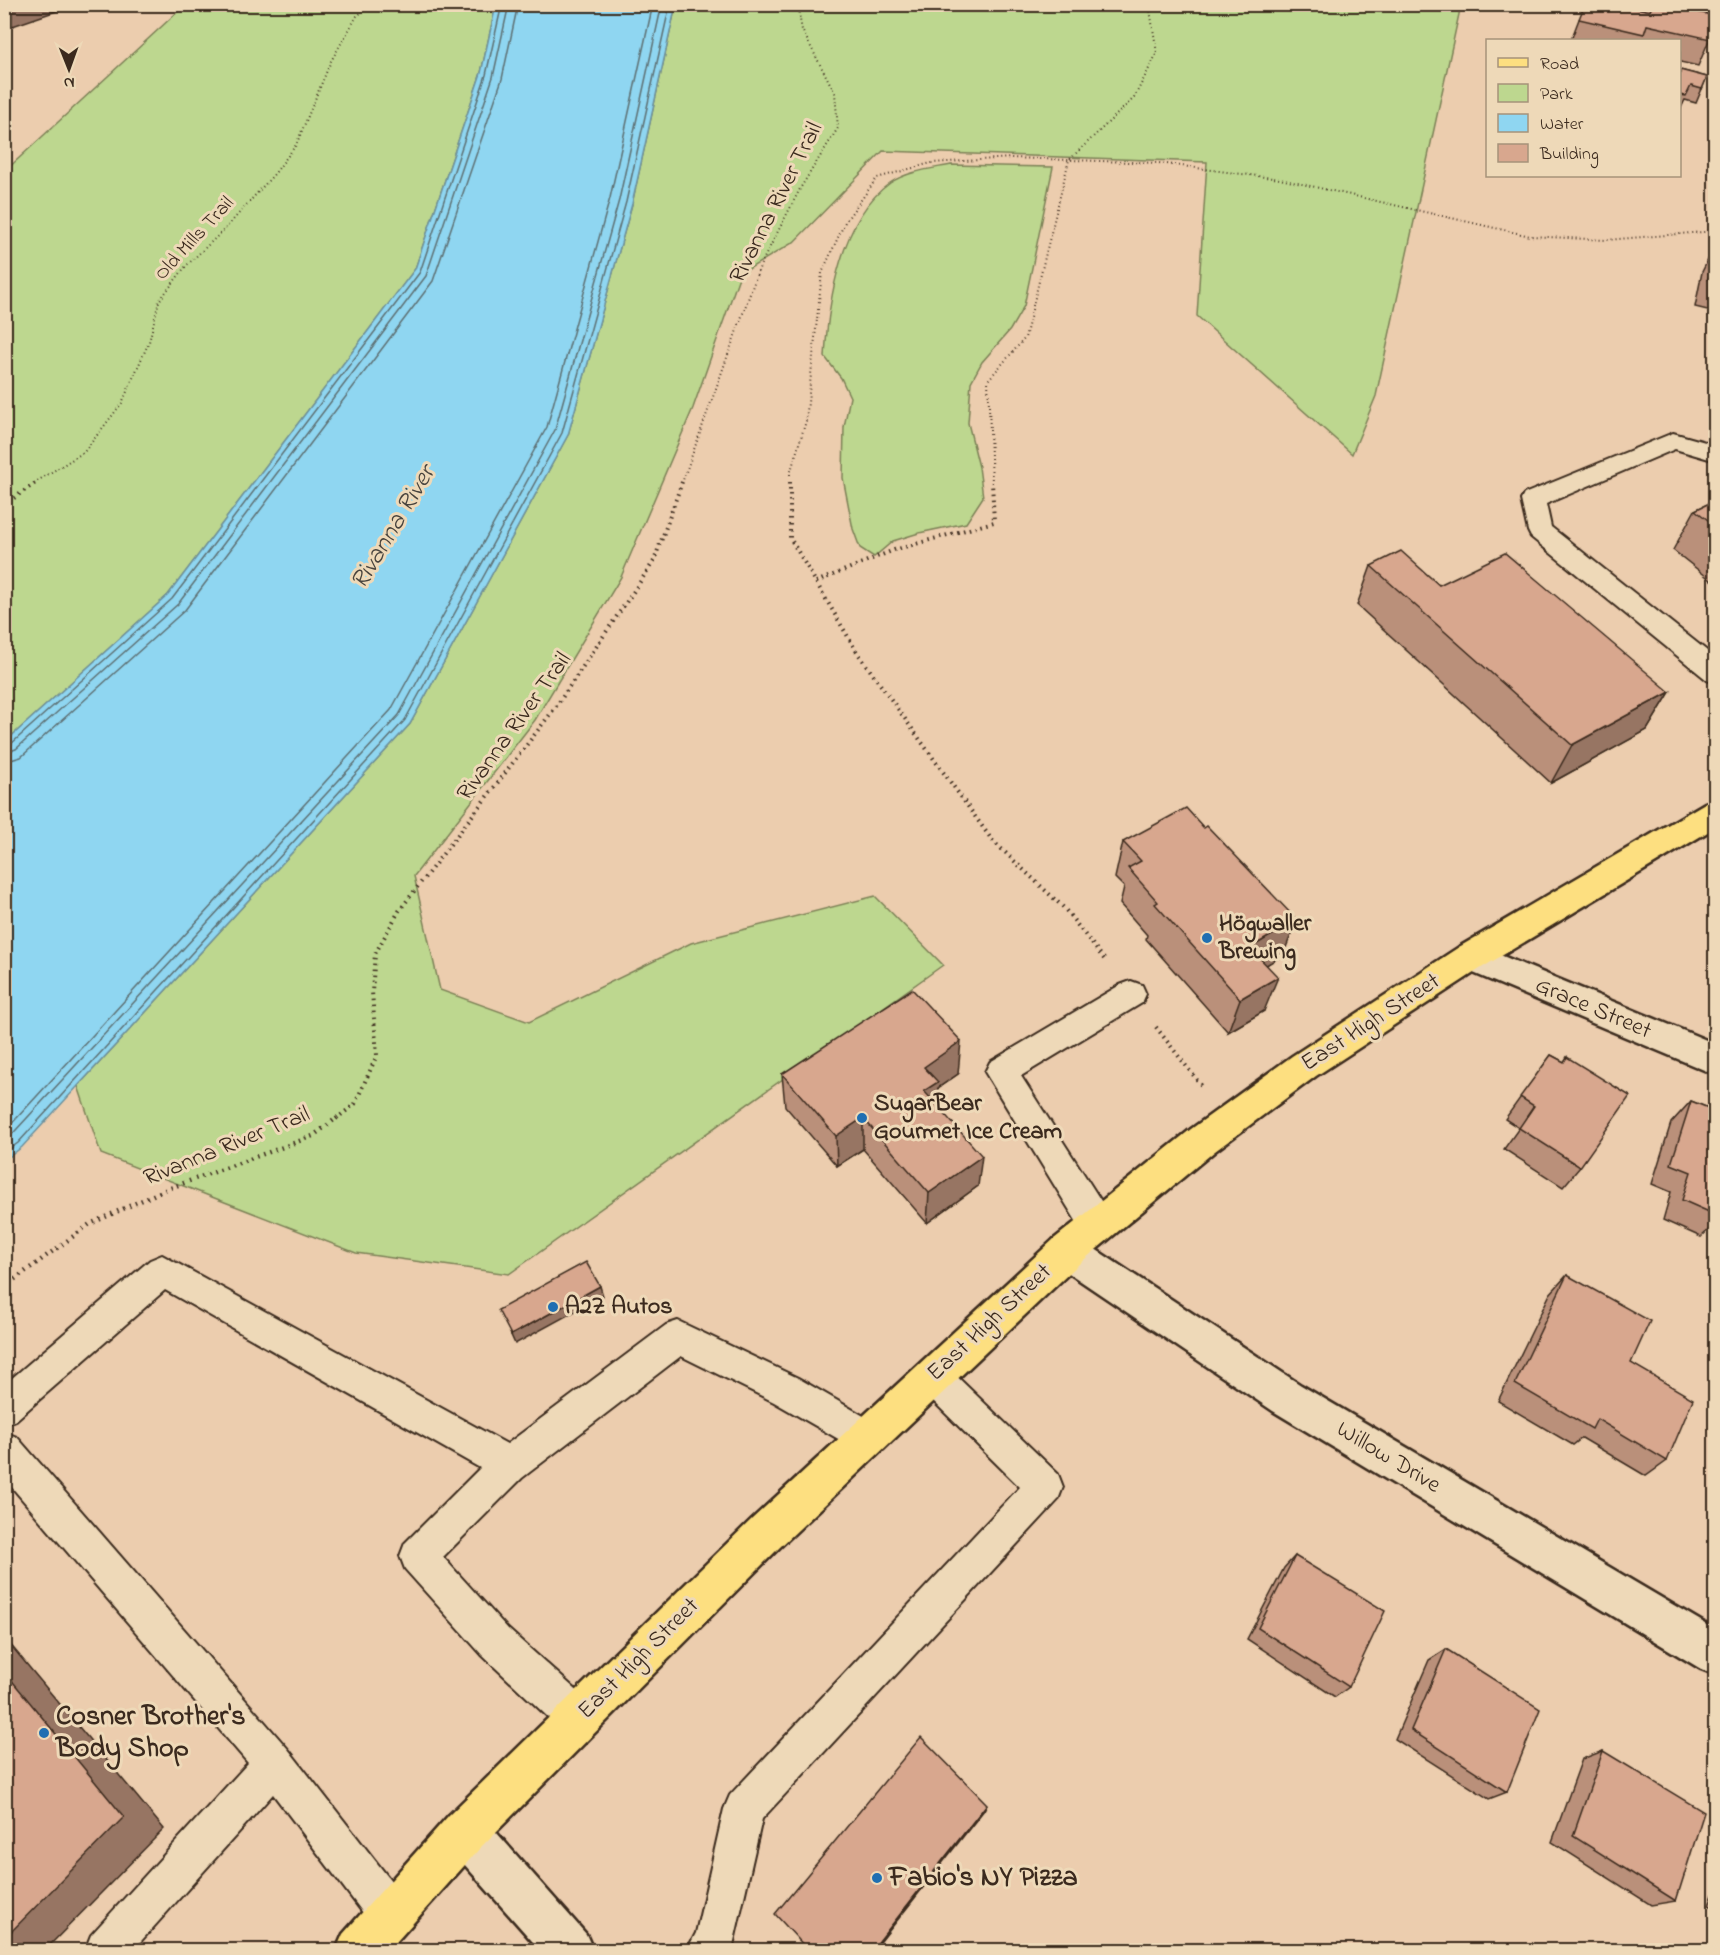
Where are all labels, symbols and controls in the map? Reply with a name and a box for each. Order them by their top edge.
north arrow [39,39,99,99]
legend [1486,39,1681,177]
text: Road [1540,52,1579,78]
text: N [63,70,75,94]
text: Park [1540,82,1573,108]
text: Water [1540,112,1584,138]
street label: Rivanna River Trail [721,116,833,290]
text: Building [1539,142,1599,169]
street label: Old Mills Trail [148,190,242,288]
water label: Rivanna River [342,456,448,597]
street label: Rivanna River Trail [449,645,581,809]
place label: Högwaller Brewing [1218,907,1312,971]
marker: Högwaller Brewing [1200,931,1214,945]
street label: East High Street [1294,965,1448,1081]
street label: Grace Street [1529,969,1657,1049]
place label: SugarBear Gourmet Ice Cream [874,1087,1062,1150]
street label: Rivanna River Trail [139,1098,315,1196]
marker: SugarBear Gourmet Ice Cream [855,1111,869,1125]
street label: East High Street [920,1256,1060,1390]
place label: A2Z Autos [565,1290,673,1325]
marker: A2Z Autos [546,1300,560,1314]
street label: Willow Drive [1329,1413,1447,1503]
street label: East High Street [570,1590,708,1728]
place label: Cosner Brother's Body Shop [54,1697,245,1770]
marker: Cosner Brother's Body Shop [37,1726,51,1740]
place label: Fabio's NY Pizza [887,1858,1078,1899]
marker: Fabio's NY Pizza [870,1871,884,1885]

